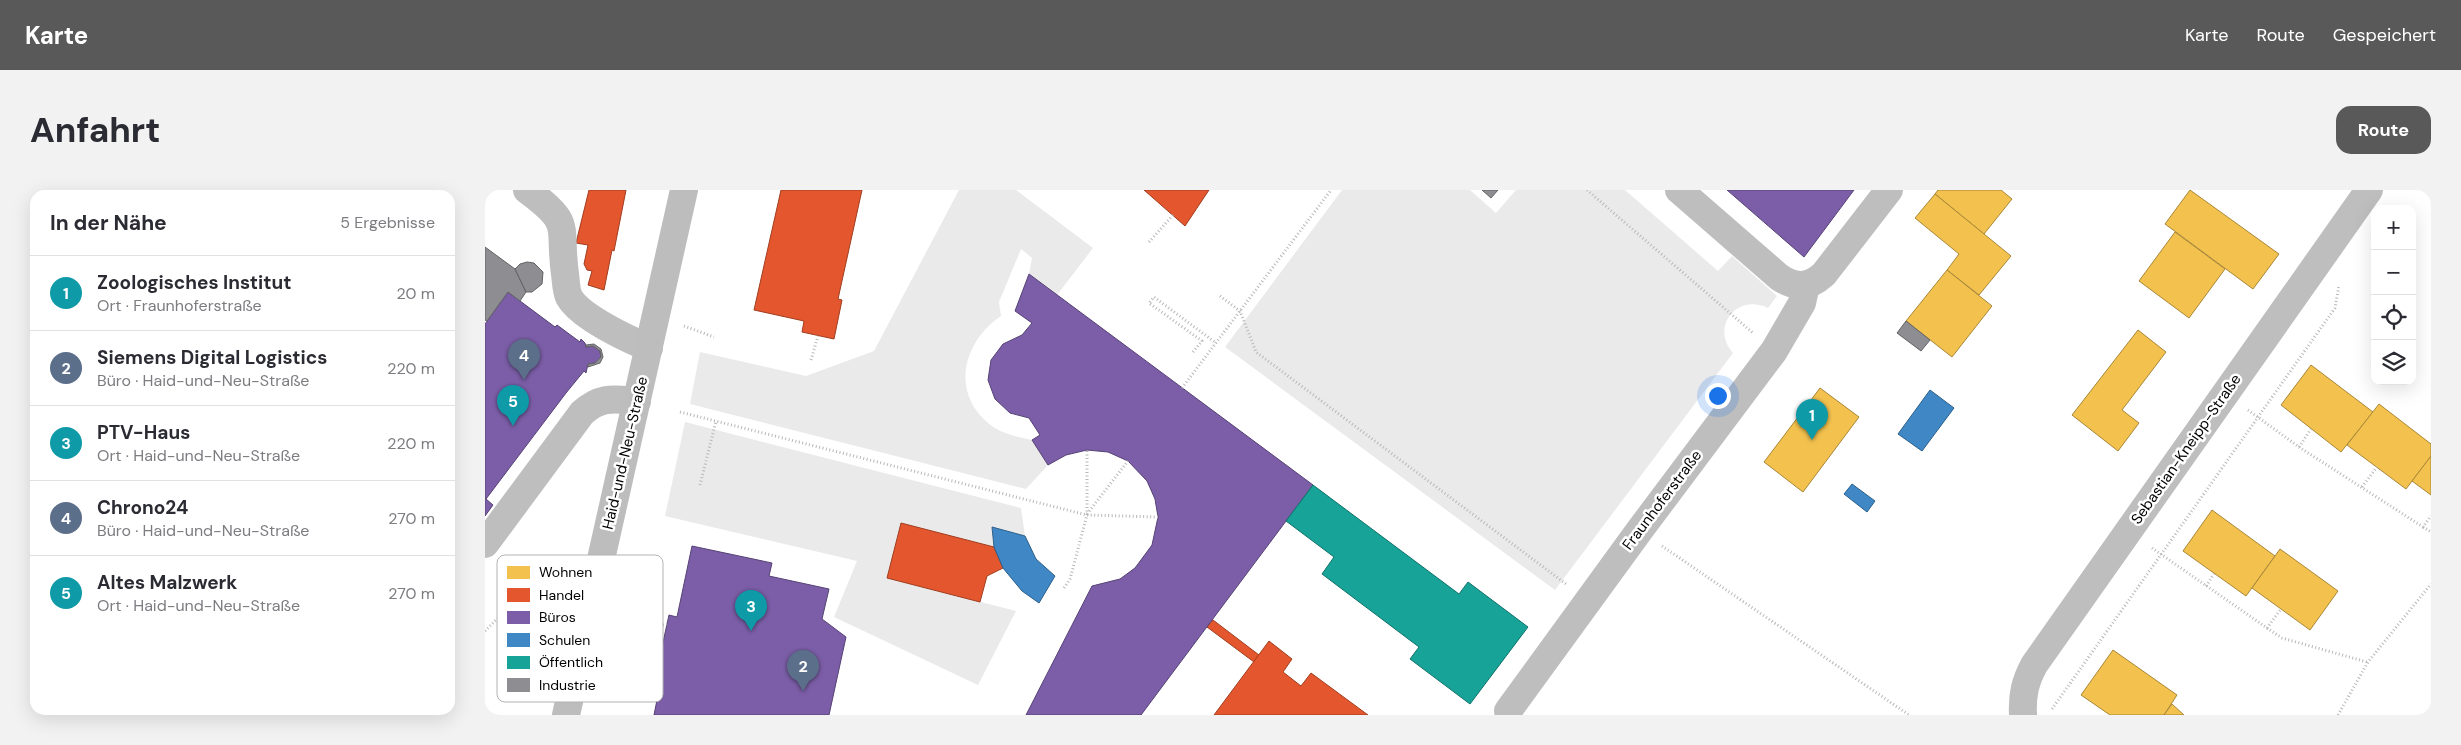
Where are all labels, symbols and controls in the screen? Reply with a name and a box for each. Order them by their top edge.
text: Karte [25,20,88,51]
text: Karte [2185,23,2229,47]
text: Route [2257,23,2305,47]
text: Gespeichert [2333,23,2436,47]
button: Route [2336,106,2431,154]
text: Anfahrt [30,107,160,153]
map controls [2371,205,2416,385]
button: + [2371,205,2416,250]
text: In der Nähe [50,209,167,237]
text: 5 Ergebnisse [340,212,435,233]
button: − [2371,250,2416,295]
text: Zoologisches Institut [97,270,291,295]
text: 1 [63,283,69,304]
text: 20 m [396,283,435,304]
text: Ort · Fraunhoferstraße [97,295,262,316]
button: locate [2371,295,2416,340]
pin: 4 [508,339,540,380]
button: layers [2371,340,2416,385]
text: Siemens Digital Logistics [97,345,327,370]
text: 2 [61,358,71,379]
text: 220 m [387,358,435,379]
text: Büro · Haid-und-Neu-Straße [97,370,309,391]
street label: Sebastian-Kneipp-Straße [2126,370,2246,528]
street label: Haid-und-Neu-Straße [598,375,652,531]
your location [1705,383,1731,409]
pin: 5 [497,385,529,426]
pin: 1 [1796,399,1828,440]
text: PTV-Haus [97,420,190,445]
text: 3 [61,433,71,454]
text: 220 m [387,433,435,454]
text: Ort · Haid-und-Neu-Straße [97,445,300,466]
street label: Fraunhoferstraße [1618,446,1706,554]
text: Chrono24 [97,495,188,520]
text: 4 [61,508,71,529]
text: 270 m [388,508,435,529]
text: Büro · Haid-und-Neu-Straße [97,520,309,541]
legend [497,555,663,702]
text: Wohnen [539,563,592,581]
text: Altes Malzwerk [97,570,237,595]
text: 5 [61,583,71,604]
text: 270 m [388,583,435,604]
text: Handel [539,586,584,604]
pin: 3 [735,590,767,631]
text: Ort · Haid-und-Neu-Straße [97,595,300,616]
text: Büros [539,608,576,626]
text: Schulen [539,631,590,649]
pin: 2 [787,650,819,691]
text: Öffentlich [539,653,603,671]
text: Industrie [539,676,596,694]

